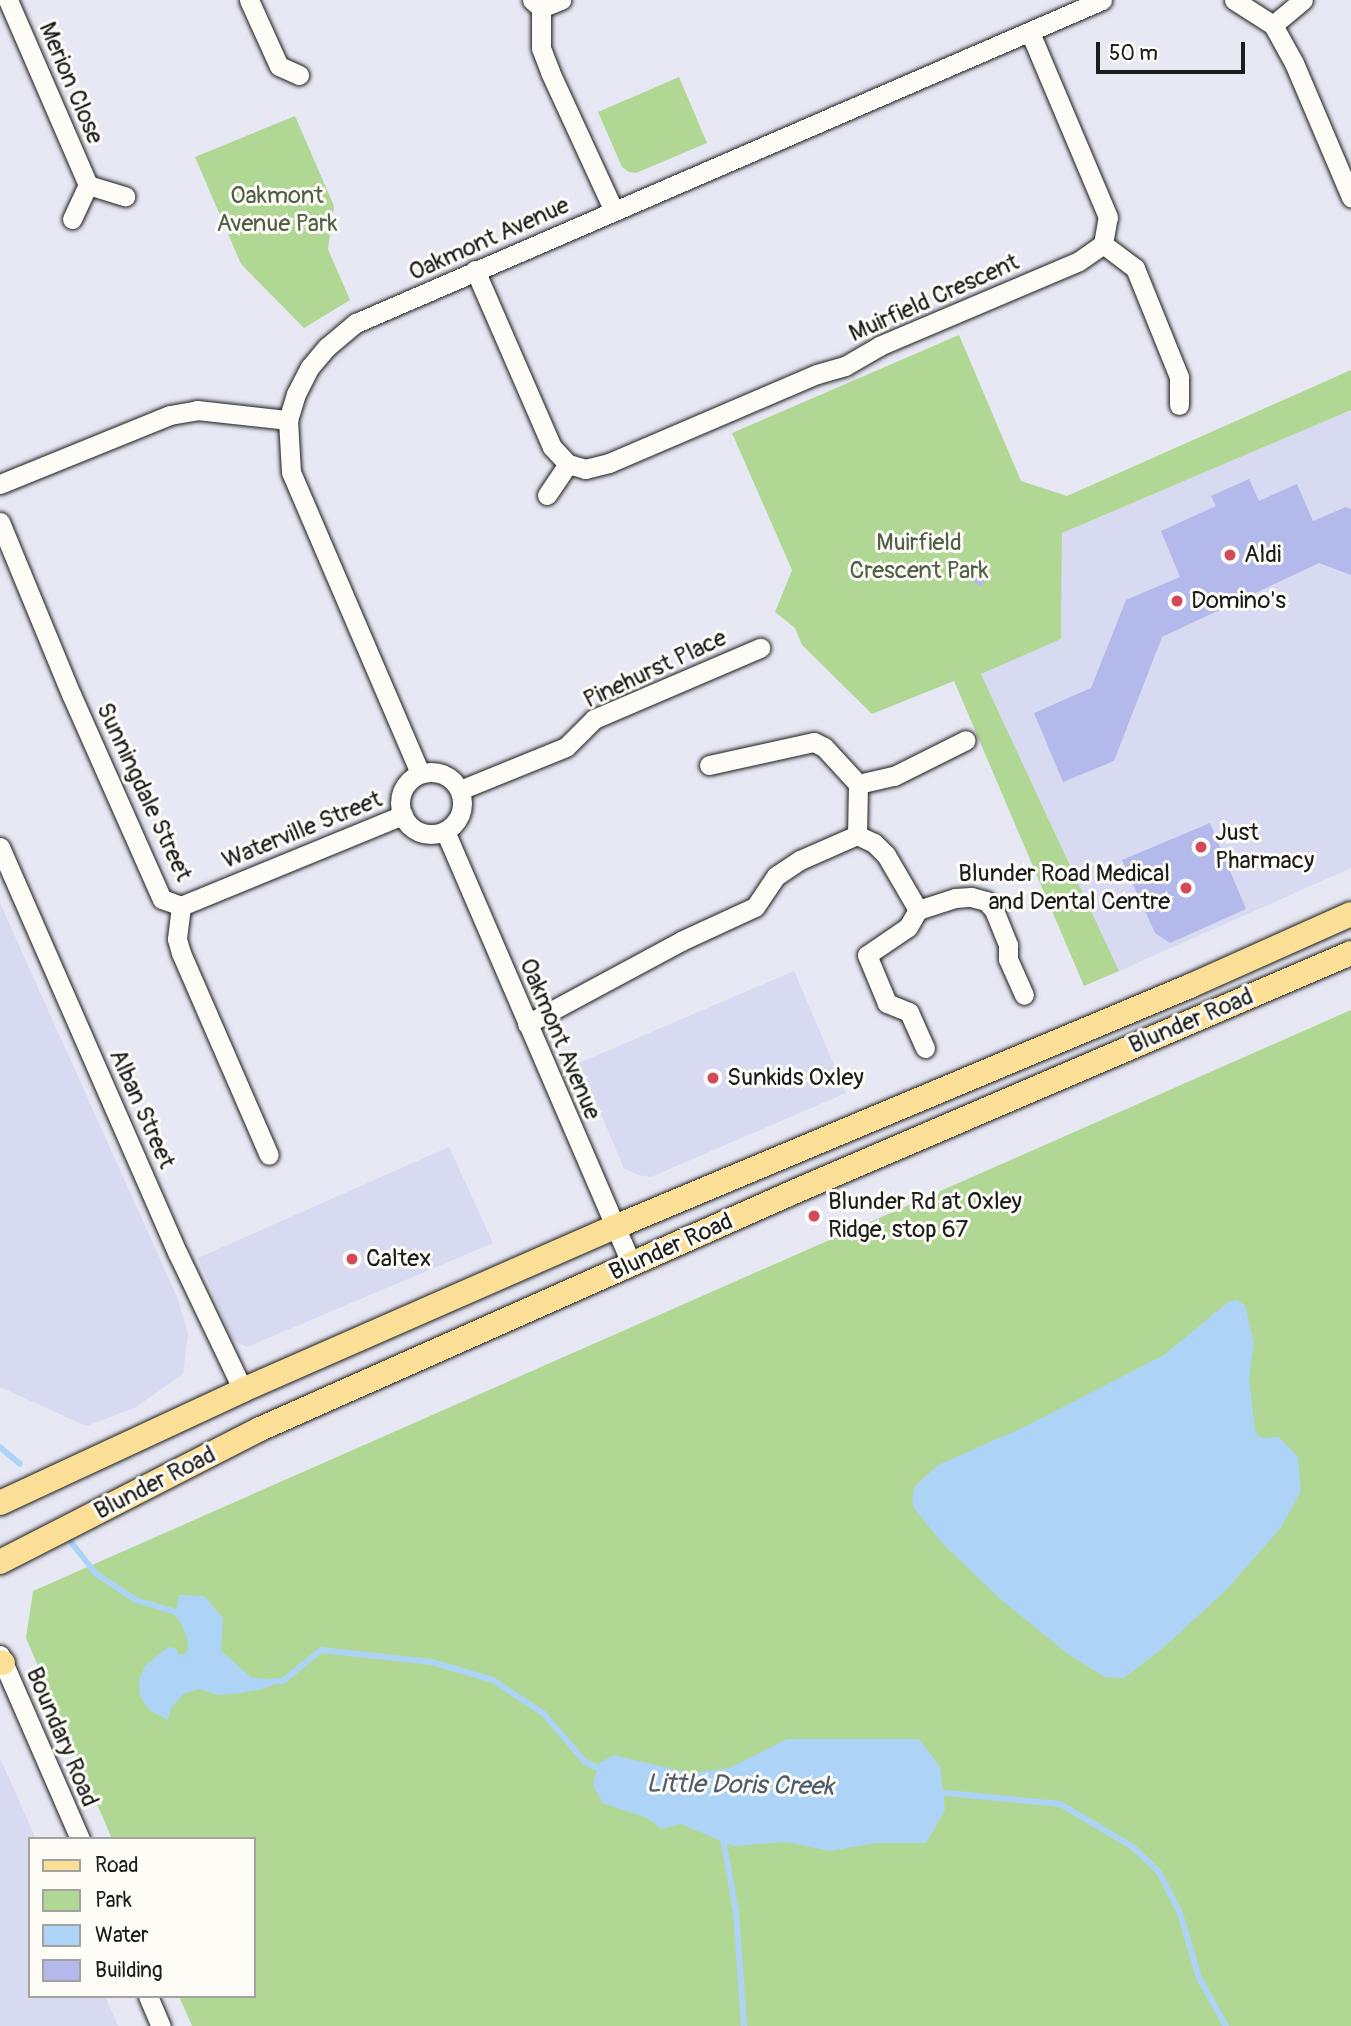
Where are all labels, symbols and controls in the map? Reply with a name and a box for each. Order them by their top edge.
street label: Merion Close [32,18,110,148]
scale bar [1099,28,1248,72]
text: 50 m [1109,40,1158,67]
park label: Oakmont Avenue Park [216,182,338,238]
street label: Oakmont Avenue [404,191,574,287]
street label: Muirfield Crescent [845,248,1023,348]
park label: Muirfield Crescent Park [849,529,989,585]
place label: Aldi [1244,541,1281,569]
marker: Aldi [1222,547,1238,563]
place label: Domino's [1191,587,1286,615]
marker: Domino's [1169,593,1185,609]
street label: Pinehurst Place [579,623,731,715]
street label: Sunningdale Street [90,698,198,886]
street label: Waterville Street [218,785,386,875]
place label: Just Pharmacy [1215,819,1314,875]
marker: Just Pharmacy [1193,839,1209,855]
place label: Blunder Road Medical and Dental Centre [958,860,1170,916]
marker: Blunder Road Medical and Dental Centre [1176,878,1196,898]
street label: Oakmont Avenue [513,954,607,1124]
street label: Blunder Road [1124,982,1258,1060]
street label: Alban Street [103,1045,181,1173]
place label: Sunkids Oxley [727,1064,864,1092]
marker: Sunkids Oxley [705,1070,721,1086]
place label: Blunder Rd at Oxley Ridge, stop 67 [828,1188,1022,1244]
street label: Blunder Road [605,1207,737,1287]
marker: Blunder Rd at Oxley Ridge, stop 67 [806,1208,822,1224]
place label: Caltex [366,1245,431,1273]
marker: Caltex [344,1251,360,1267]
street label: Blunder Road [90,1440,220,1526]
street label: Boundary Road [20,1663,104,1811]
water label: Little Doris Creek [646,1769,834,1803]
legend [28,1837,256,1998]
text: Road [95,1852,139,1879]
text: Park [95,1887,132,1914]
text: Water [95,1922,148,1949]
text: Building [95,1957,162,1984]

